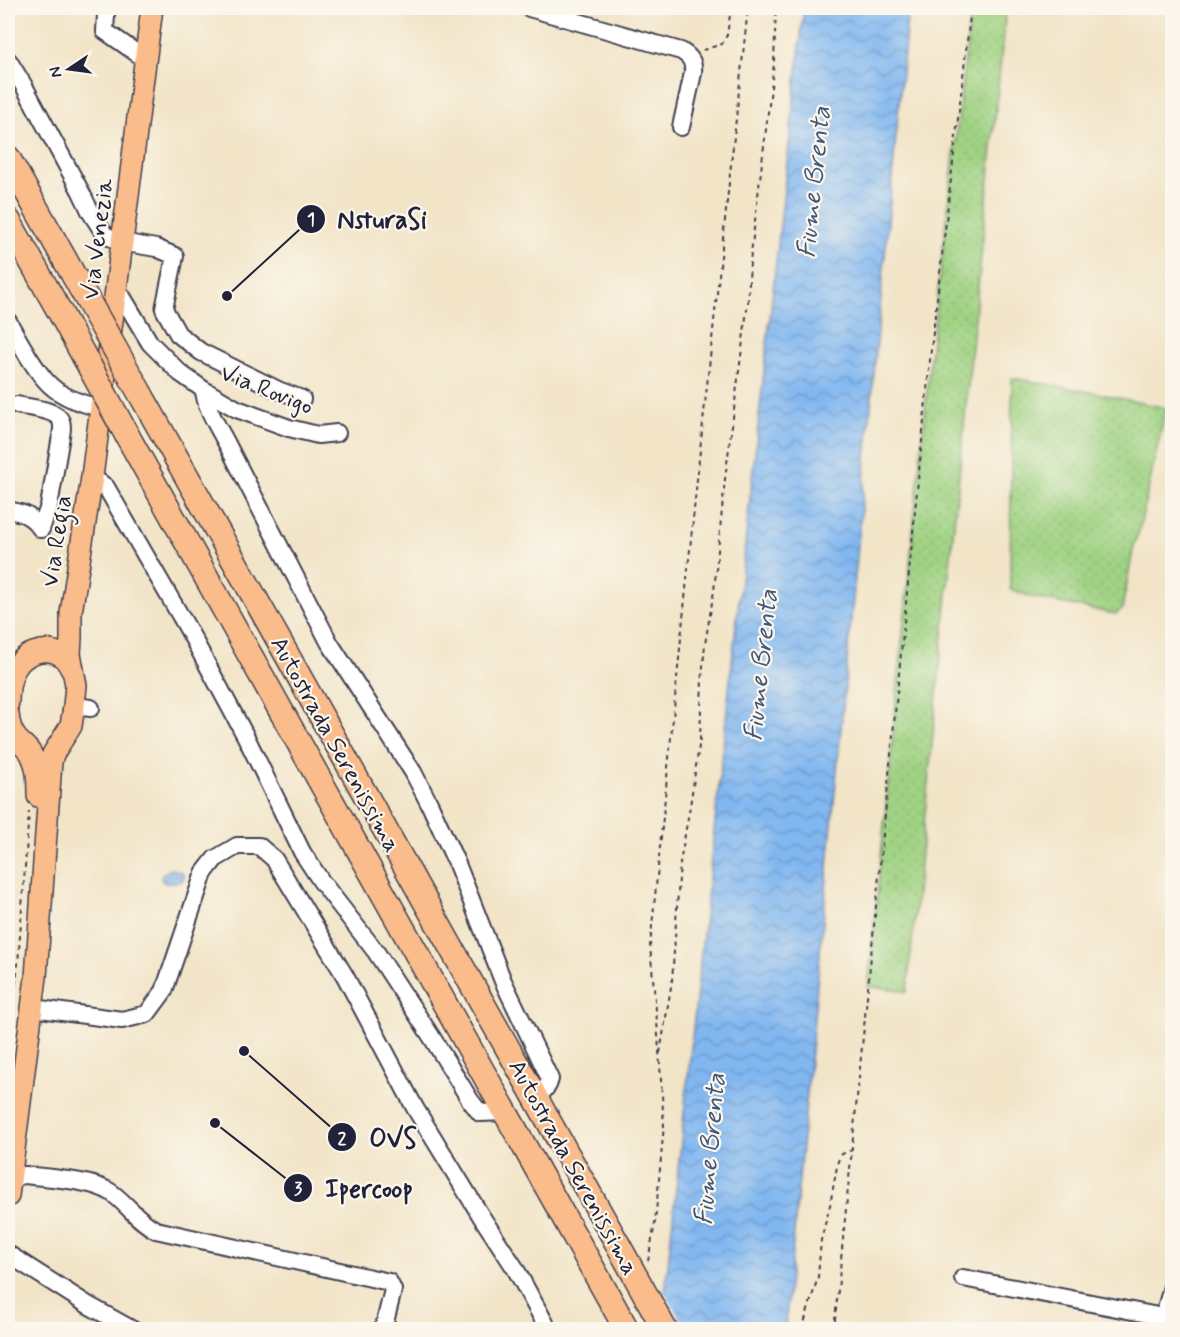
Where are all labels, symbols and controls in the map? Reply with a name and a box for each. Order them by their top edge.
north arrow [39,39,99,99]
text: N [44,64,67,80]
water label: Fiume Brenta [790,105,840,260]
street label: Via Venezia [76,176,121,302]
callout: NsturaSi [296,197,439,241]
text: NsturaSi [337,204,427,238]
text: 1 [307,208,315,232]
street label: Via Rovigo [215,358,317,423]
street label: Via Regia [35,493,83,590]
water label: Fiume Brenta [737,588,787,743]
street label: Autostrada Serenissima [262,631,407,858]
street label: Autostrada Serenissima [500,1054,645,1281]
water label: Fiume Brenta [687,1072,735,1226]
callout: OVS [327,1115,429,1159]
text: OVS [369,1123,418,1157]
text: 2 [338,1127,347,1151]
callout: Ipercoop [283,1166,425,1210]
text: Ipercoop [325,1173,413,1207]
text: 3 [294,1177,303,1201]

